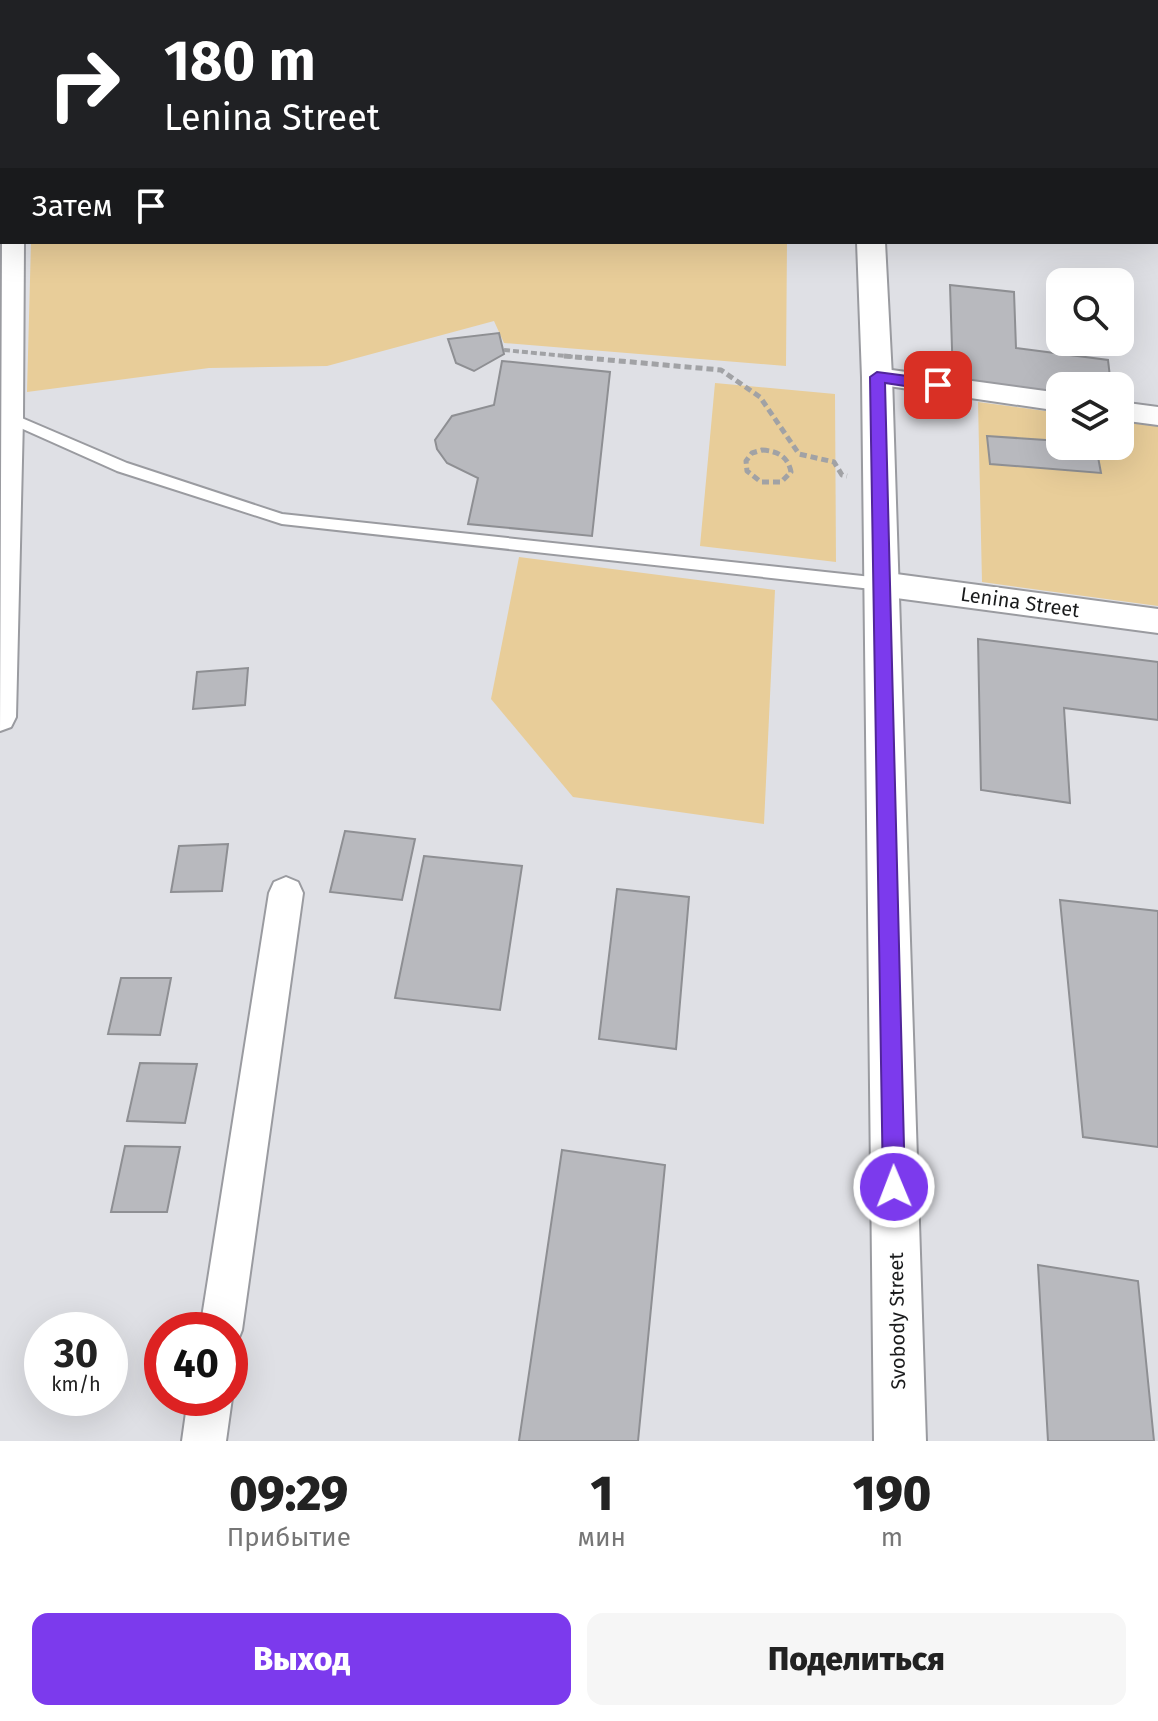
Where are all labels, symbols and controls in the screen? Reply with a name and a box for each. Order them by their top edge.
text: 180 m [164,28,316,95]
icon: right [32,32,136,136]
text: Lenina Street [164,96,380,140]
icon: arrive [129,184,173,228]
text: Затем [32,188,113,224]
map controls [1046,268,1134,460]
button: search [1046,268,1134,356]
pin [904,351,972,419]
icon: arrive [916,363,960,407]
button: layers [1046,372,1134,460]
street label: Lenina Street [959,582,1082,622]
position arrow [852,1145,936,1229]
street label: Svobody Street [884,1251,910,1390]
speed limit sign: 40 [144,1312,248,1416]
text: 30 [54,1330,98,1378]
text: km/h [51,1372,101,1396]
text: 09:29 [229,1465,348,1523]
text: 1 [590,1465,613,1523]
text: 190 [853,1465,931,1523]
text: Прибытие [227,1522,351,1553]
text: мин [578,1522,626,1553]
text: m [881,1522,903,1553]
button: Выход [32,1613,571,1705]
button: Поделиться [587,1613,1126,1705]

